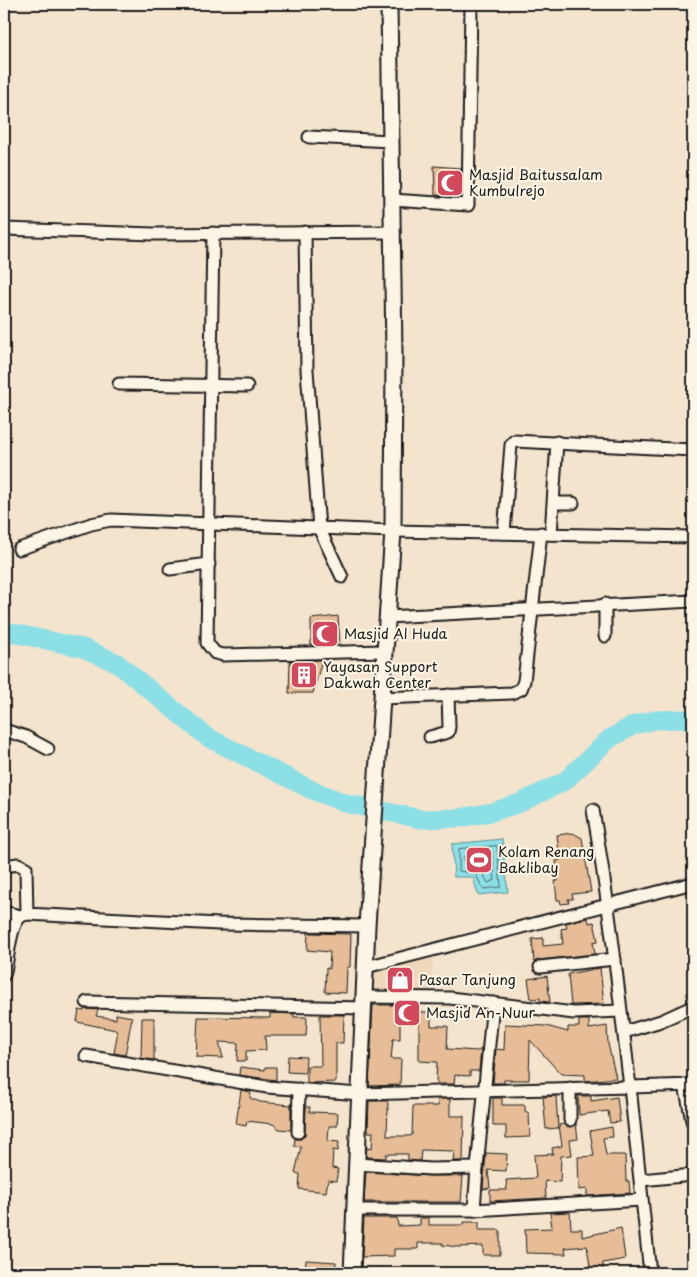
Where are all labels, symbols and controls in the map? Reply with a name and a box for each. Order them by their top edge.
place label: Masjid Baitussalam Kumbulrejo [469,164,603,201]
mosque icon: Masjid Baitussalam Kumbulrejo [435,168,465,198]
mosque icon: Masjid Al Huda [310,619,340,649]
place label: Masjid Al Huda [344,623,447,644]
place label: Yayasan Support Dakwah Center [323,656,438,693]
building icon: Yayasan Support Dakwah Center [289,660,319,690]
place label: Kolam Renang Baklibay [498,841,594,878]
sports icon: Kolam Renang Baklibay [464,845,494,875]
shop icon: Pasar Tanjung [385,965,415,995]
place label: Pasar Tanjung [419,969,516,990]
mosque icon: Masjid An-Nuur [392,998,422,1028]
place label: Masjid An-Nuur [426,1002,536,1023]

